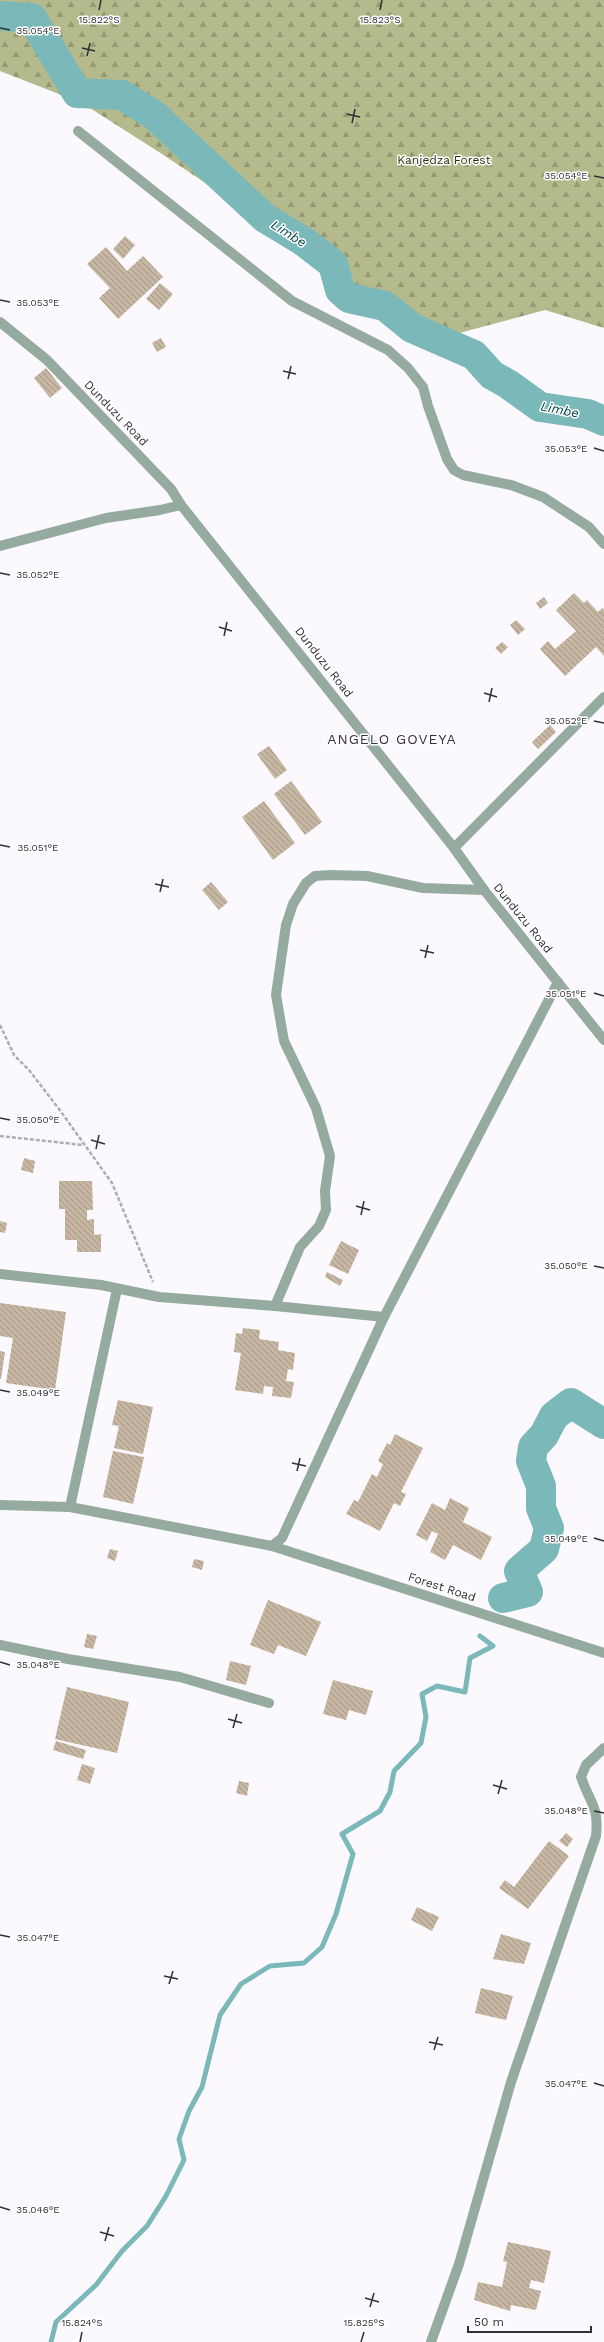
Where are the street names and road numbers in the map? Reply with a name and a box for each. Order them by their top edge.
street label: Dunduzu Road [81,377,151,449]
street label: Dunduzu Road [292,624,356,700]
street label: Dunduzu Road [491,880,555,956]
street label: Forest Road [406,1569,478,1605]

